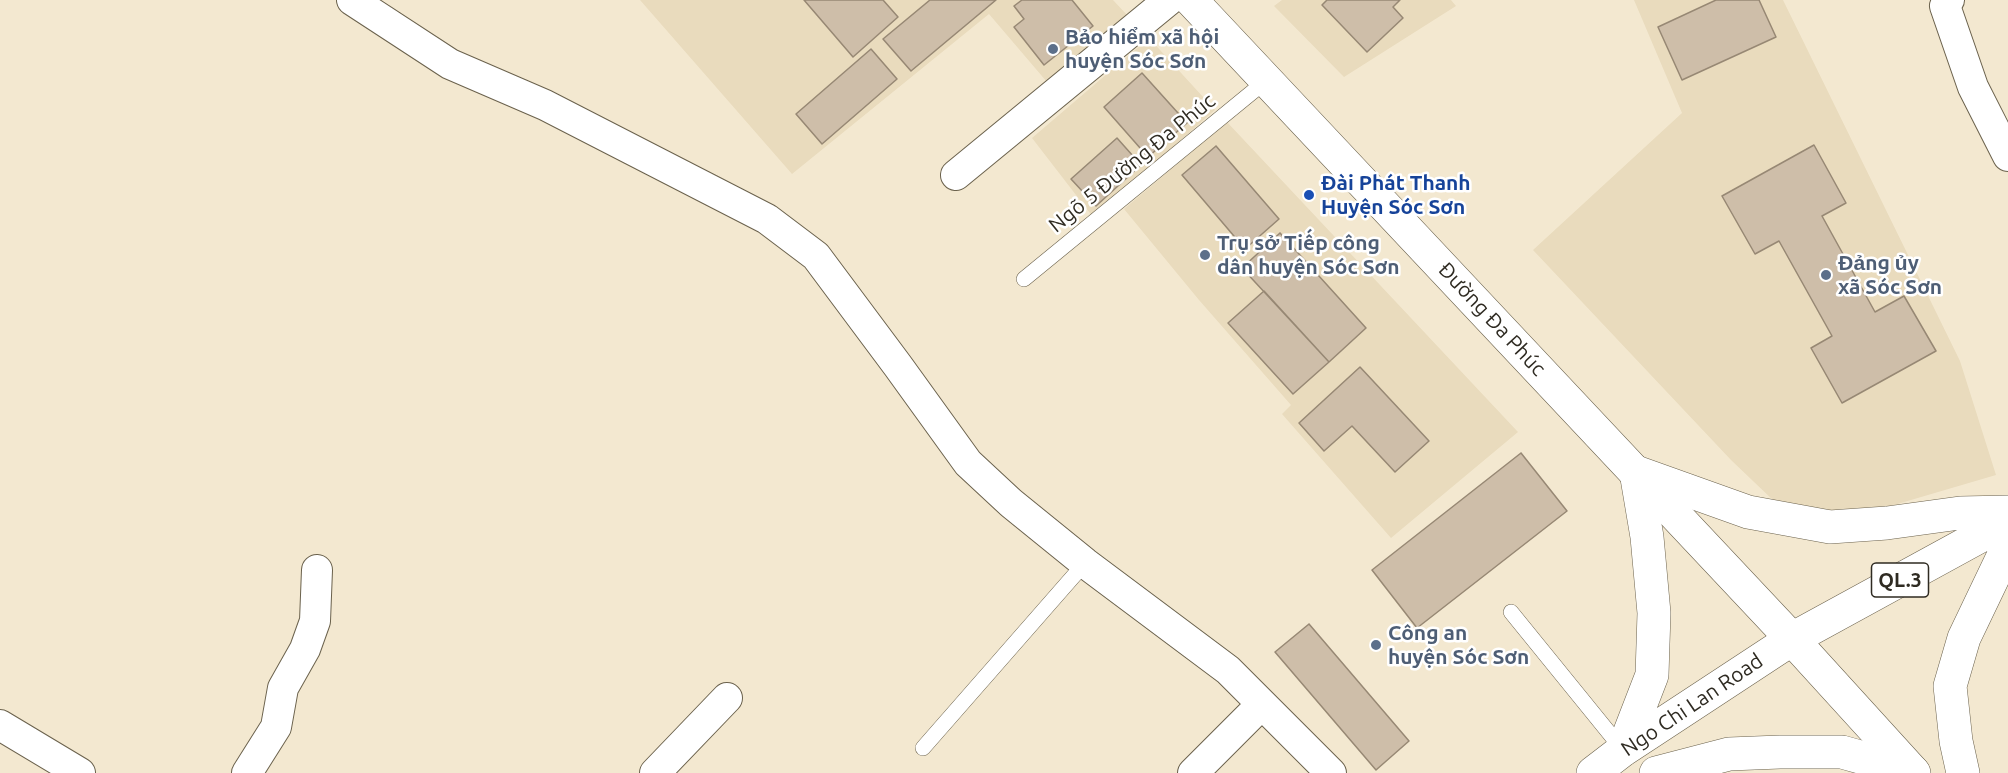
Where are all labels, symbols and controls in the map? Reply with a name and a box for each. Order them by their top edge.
place label: Bảo hiểm xã hội huyện Sóc Sơn [1065,24,1219,74]
marker: Bảo hiểm xã hội huyện Sóc Sơn [1046,42,1060,56]
street label: Ngõ 5 Đường Đa Phúc [1044,88,1220,238]
place label: Đài Phát Thanh Huyện Sóc Sơn [1321,170,1471,220]
marker: Đài Phát Thanh Huyện Sóc Sơn [1302,188,1316,202]
place label: Trụ sở Tiếp công dân huyện Sóc Sơn [1217,230,1400,280]
marker: Trụ sở Tiếp công dân huyện Sóc Sơn [1198,248,1212,262]
place label: Đảng ủy xã Sóc Sơn [1838,250,1942,300]
street label: Đường Đa Phúc [1433,257,1551,381]
marker: Đảng ủy xã Sóc Sơn [1819,268,1833,282]
road number: QL.3 [1872,563,1928,597]
place label: Công an huyện Sóc Sơn [1388,620,1529,670]
marker: Công an huyện Sóc Sơn [1369,638,1383,652]
street label: Ngo Chi Lan Road [1616,648,1768,762]

